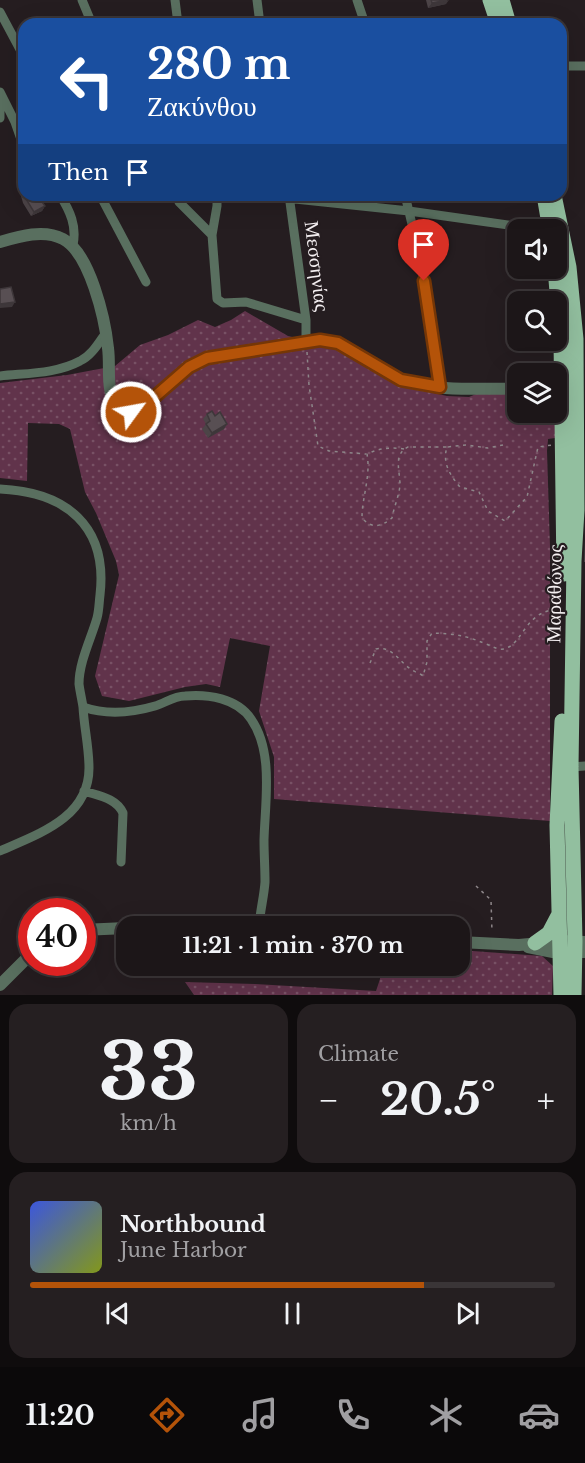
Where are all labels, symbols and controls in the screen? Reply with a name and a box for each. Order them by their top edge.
text: 280 m [147,38,290,90]
icon: left [48,42,126,120]
text: Ζακύνθου [147,90,257,123]
icon: arrive [121,156,154,189]
text: Then [48,159,109,186]
street label: Μεσσηνίας [300,219,334,313]
pin [398,219,449,281]
map controls [507,219,567,423]
button: sound [507,219,567,279]
icon: arrive [407,228,440,261]
button: search [507,291,567,351]
button: layers [507,363,567,423]
position arrow [99,380,163,444]
street label: Μαραθώνος [541,545,567,643]
speed limit sign: 40 [18,898,96,976]
text: 11:21 · 1 min · 370 m [183,932,404,959]
text: 33 [99,1023,198,1120]
text: Climate [318,1042,399,1066]
text: 20.5° [380,1071,496,1127]
text: − [318,1080,339,1121]
text: + [537,1080,555,1121]
text: km/h [120,1111,177,1135]
text: Northbound [120,1211,266,1238]
text: June Harbor [120,1238,247,1262]
icon: previous [101,1297,134,1330]
icon: pause [276,1297,309,1330]
icon: next [451,1297,484,1330]
icon: directions [146,1394,188,1436]
icon: music [239,1394,281,1436]
icon: phone [332,1394,374,1436]
icon: climate [425,1394,467,1436]
icon: car [518,1394,560,1436]
text: 11:20 [25,1399,95,1432]

